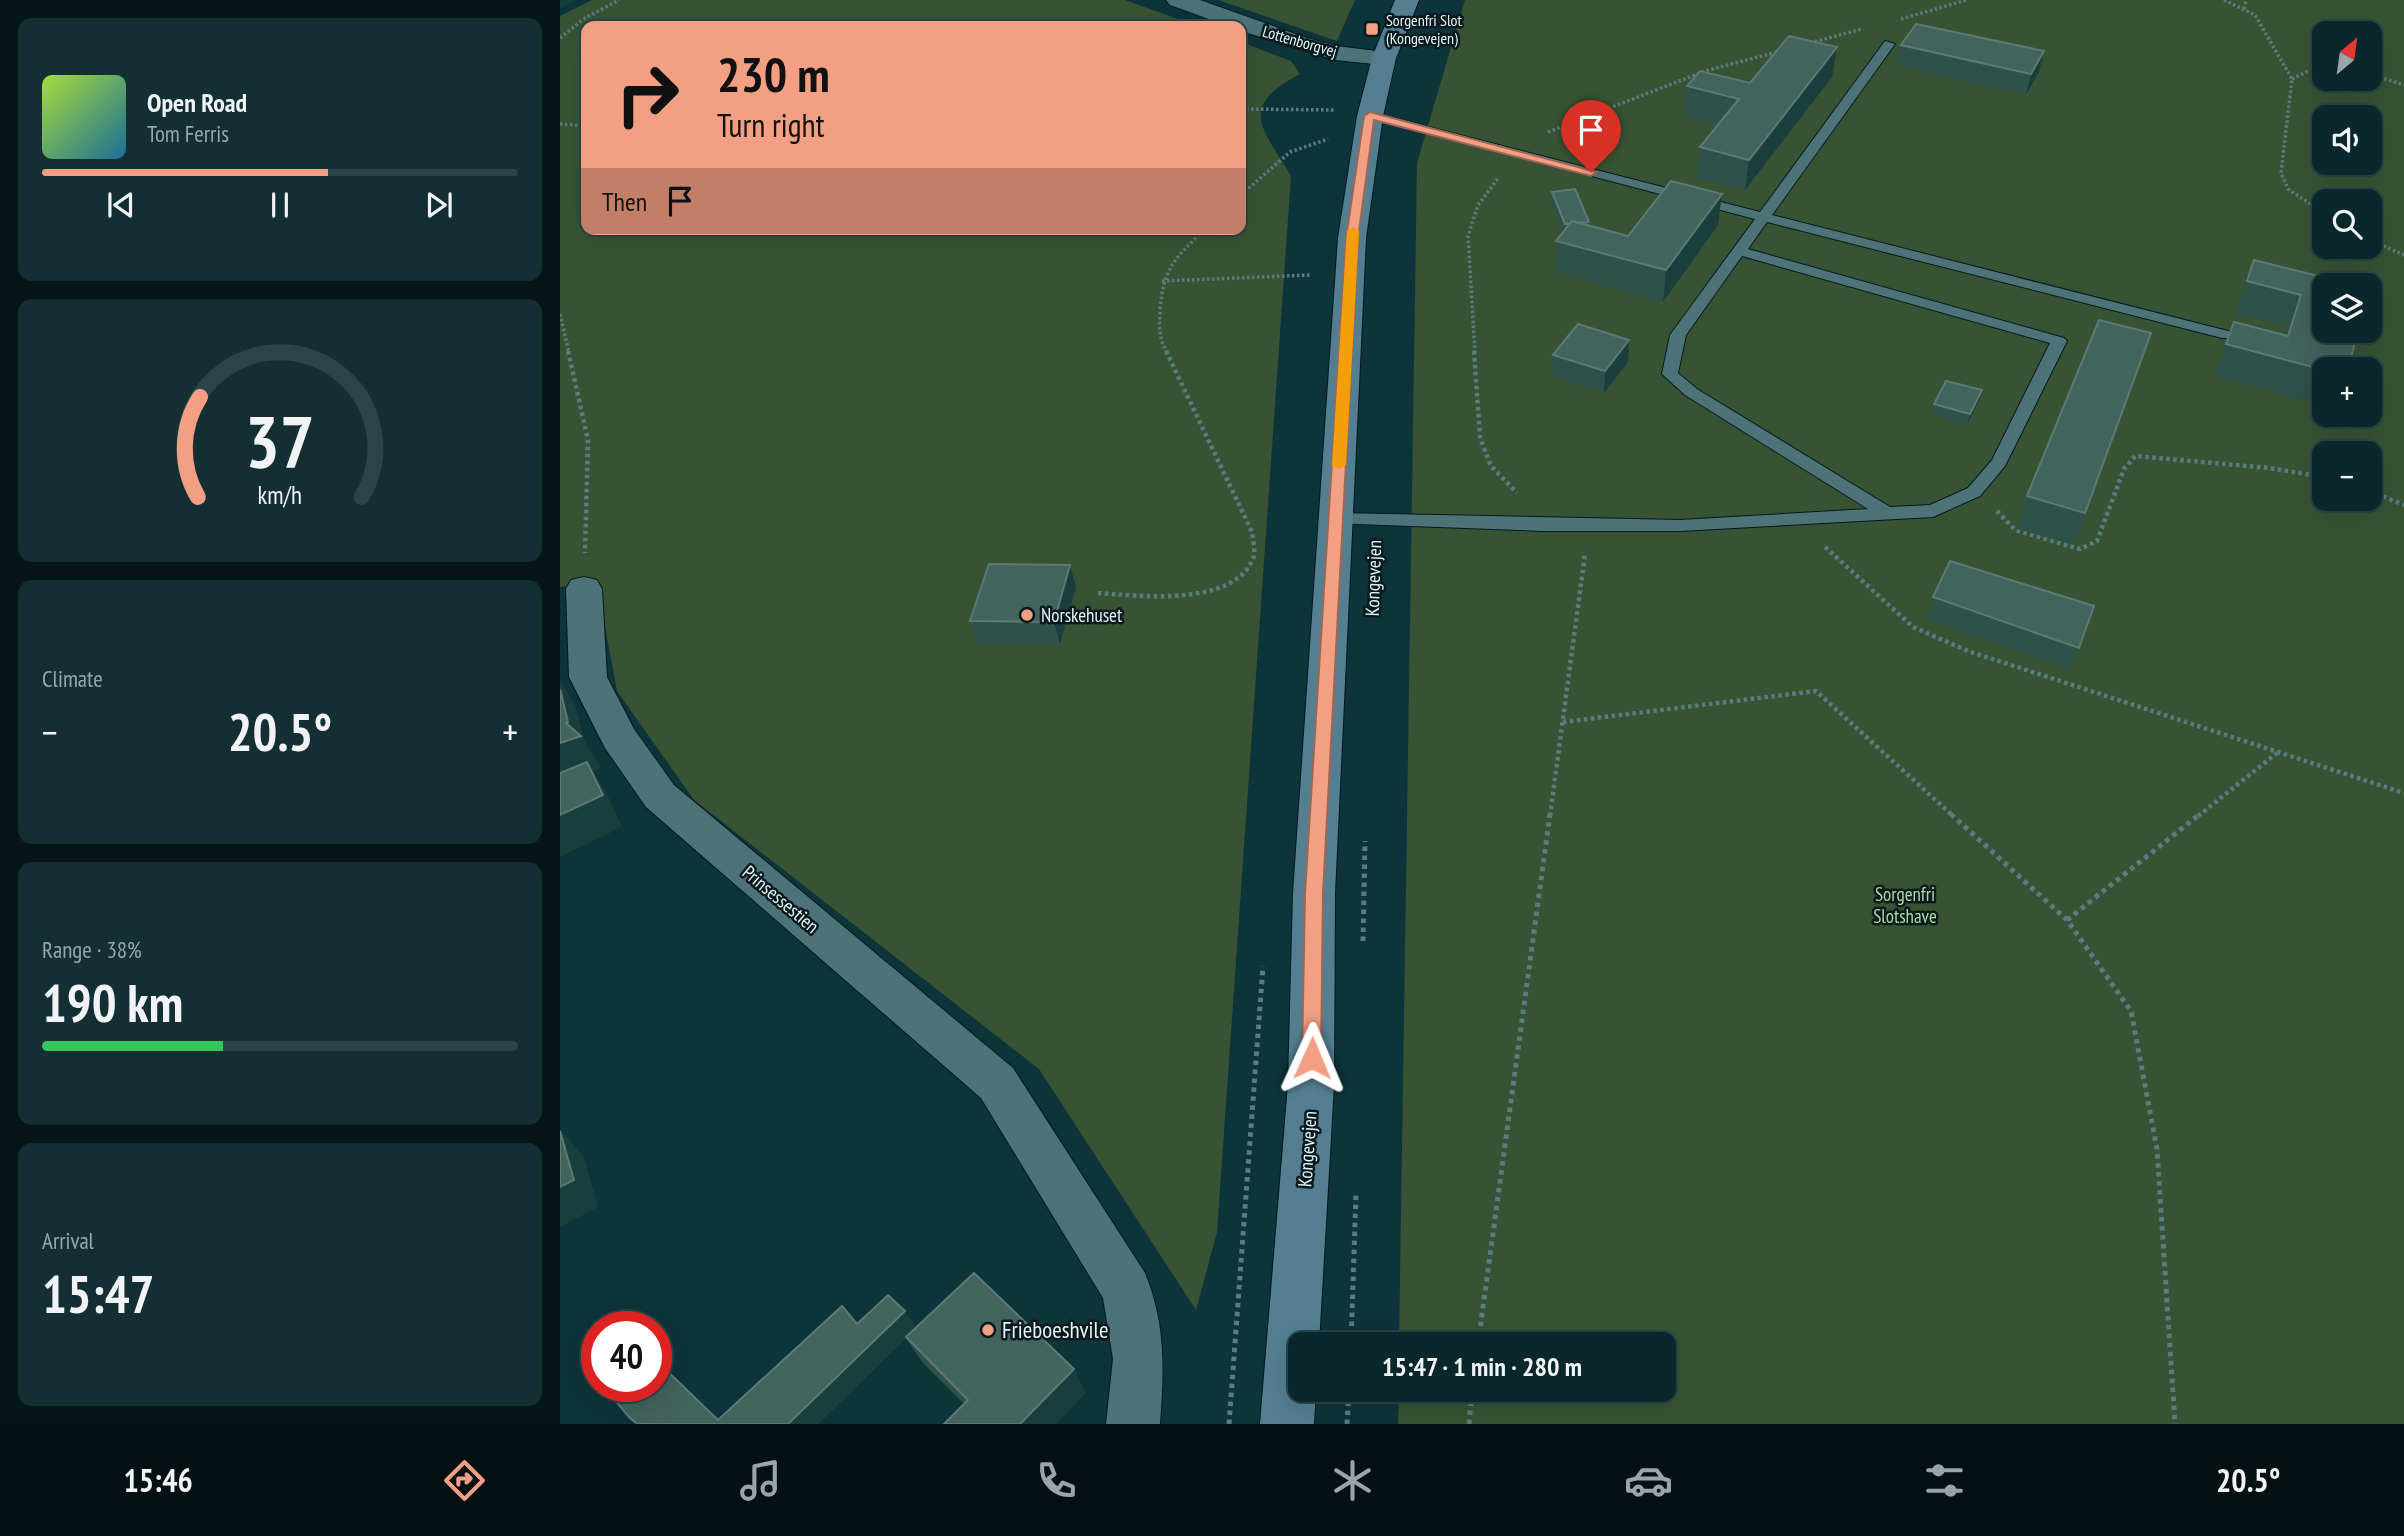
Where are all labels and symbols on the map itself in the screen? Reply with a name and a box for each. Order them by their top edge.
place label: Sorgenfri Slot (Kongevejen) [1386,10,1463,48]
street label: Lottenborgvej [1260,21,1340,61]
marker: Sorgenfri Slot (Kongevejen) [1364,21,1380,37]
north arrow [2312,21,2382,91]
pin [1561,100,1621,172]
street label: Kongevejen [1360,539,1386,617]
place label: Norskehuset [1041,603,1123,627]
marker: Norskehuset [1019,607,1035,623]
street label: Prinsessestien [738,860,824,938]
park label: Sorgenfri Slotshave [1873,882,1937,928]
position arrow [1275,1021,1349,1095]
street label: Kongevejen [1292,1110,1322,1188]
speed limit sign: 40 [581,1311,672,1402]
place label: Frieboeshvile [1002,1315,1108,1344]
marker: Frieboeshvile [980,1322,996,1338]

